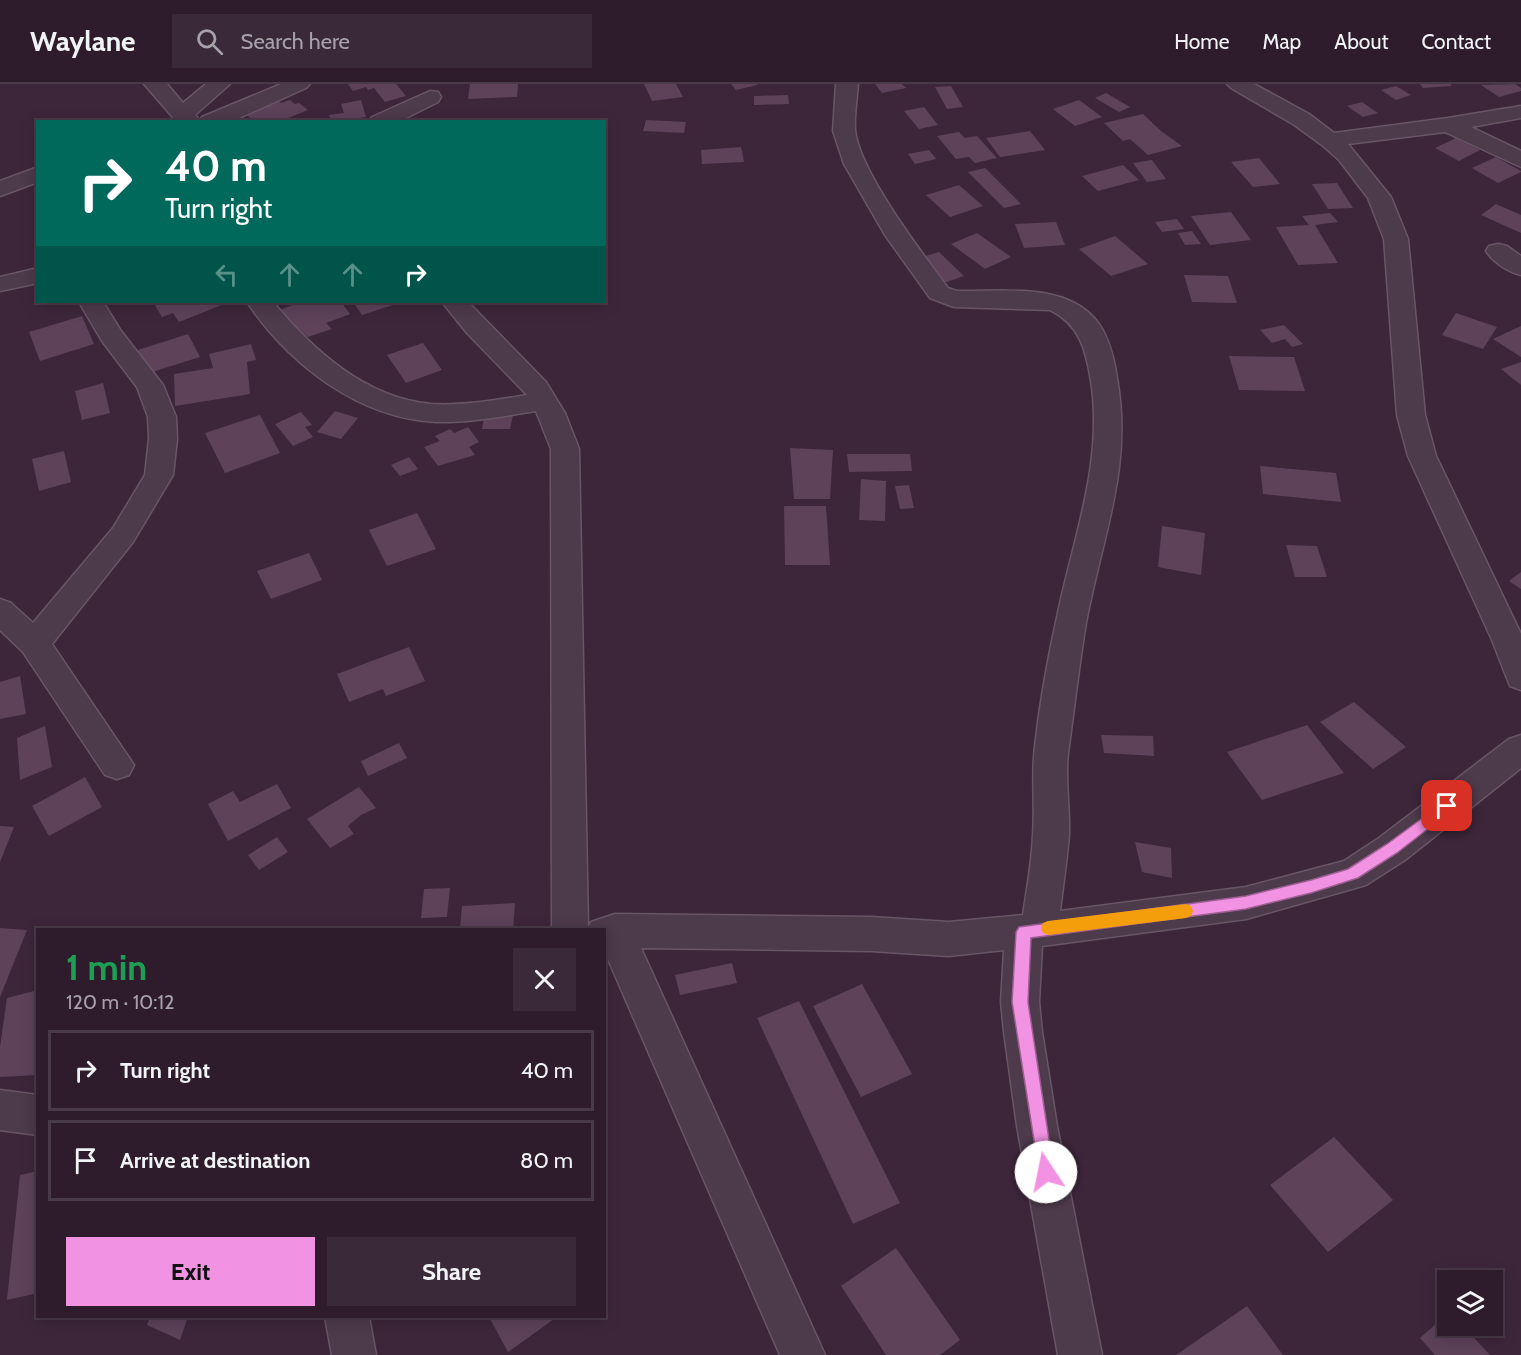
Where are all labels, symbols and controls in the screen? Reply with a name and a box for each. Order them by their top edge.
search box [172,14,592,68]
text: Waylane [30,24,136,58]
icon: search [193,25,226,58]
text: Search here [241,28,350,55]
text: Home [1174,29,1230,54]
text: Map [1263,29,1301,54]
text: About [1334,29,1388,54]
text: Contact [1421,29,1491,54]
text: 40 m [165,140,267,192]
icon: right [66,144,144,222]
text: Turn right [165,192,272,225]
icon: left [210,258,243,291]
icon: ahead [273,258,306,291]
icon: ahead [336,258,369,291]
icon: right [399,258,432,291]
pin [1421,780,1472,831]
icon: arrive [1430,789,1463,822]
text: 1 min [66,945,147,989]
button: close [513,948,576,1011]
text: 120 m · 10:12 [66,990,174,1014]
icon: right [69,1054,102,1087]
text: Turn right [120,1057,210,1084]
text: 40 m [521,1057,573,1084]
position arrow [1014,1140,1078,1204]
icon: arrive [69,1144,102,1177]
text: Arrive at destination [120,1147,310,1174]
text: 80 m [520,1147,573,1174]
button: Exit [66,1237,315,1306]
button: Share [327,1237,576,1306]
map controls [1437,1270,1503,1336]
button: layers [1437,1270,1503,1336]

